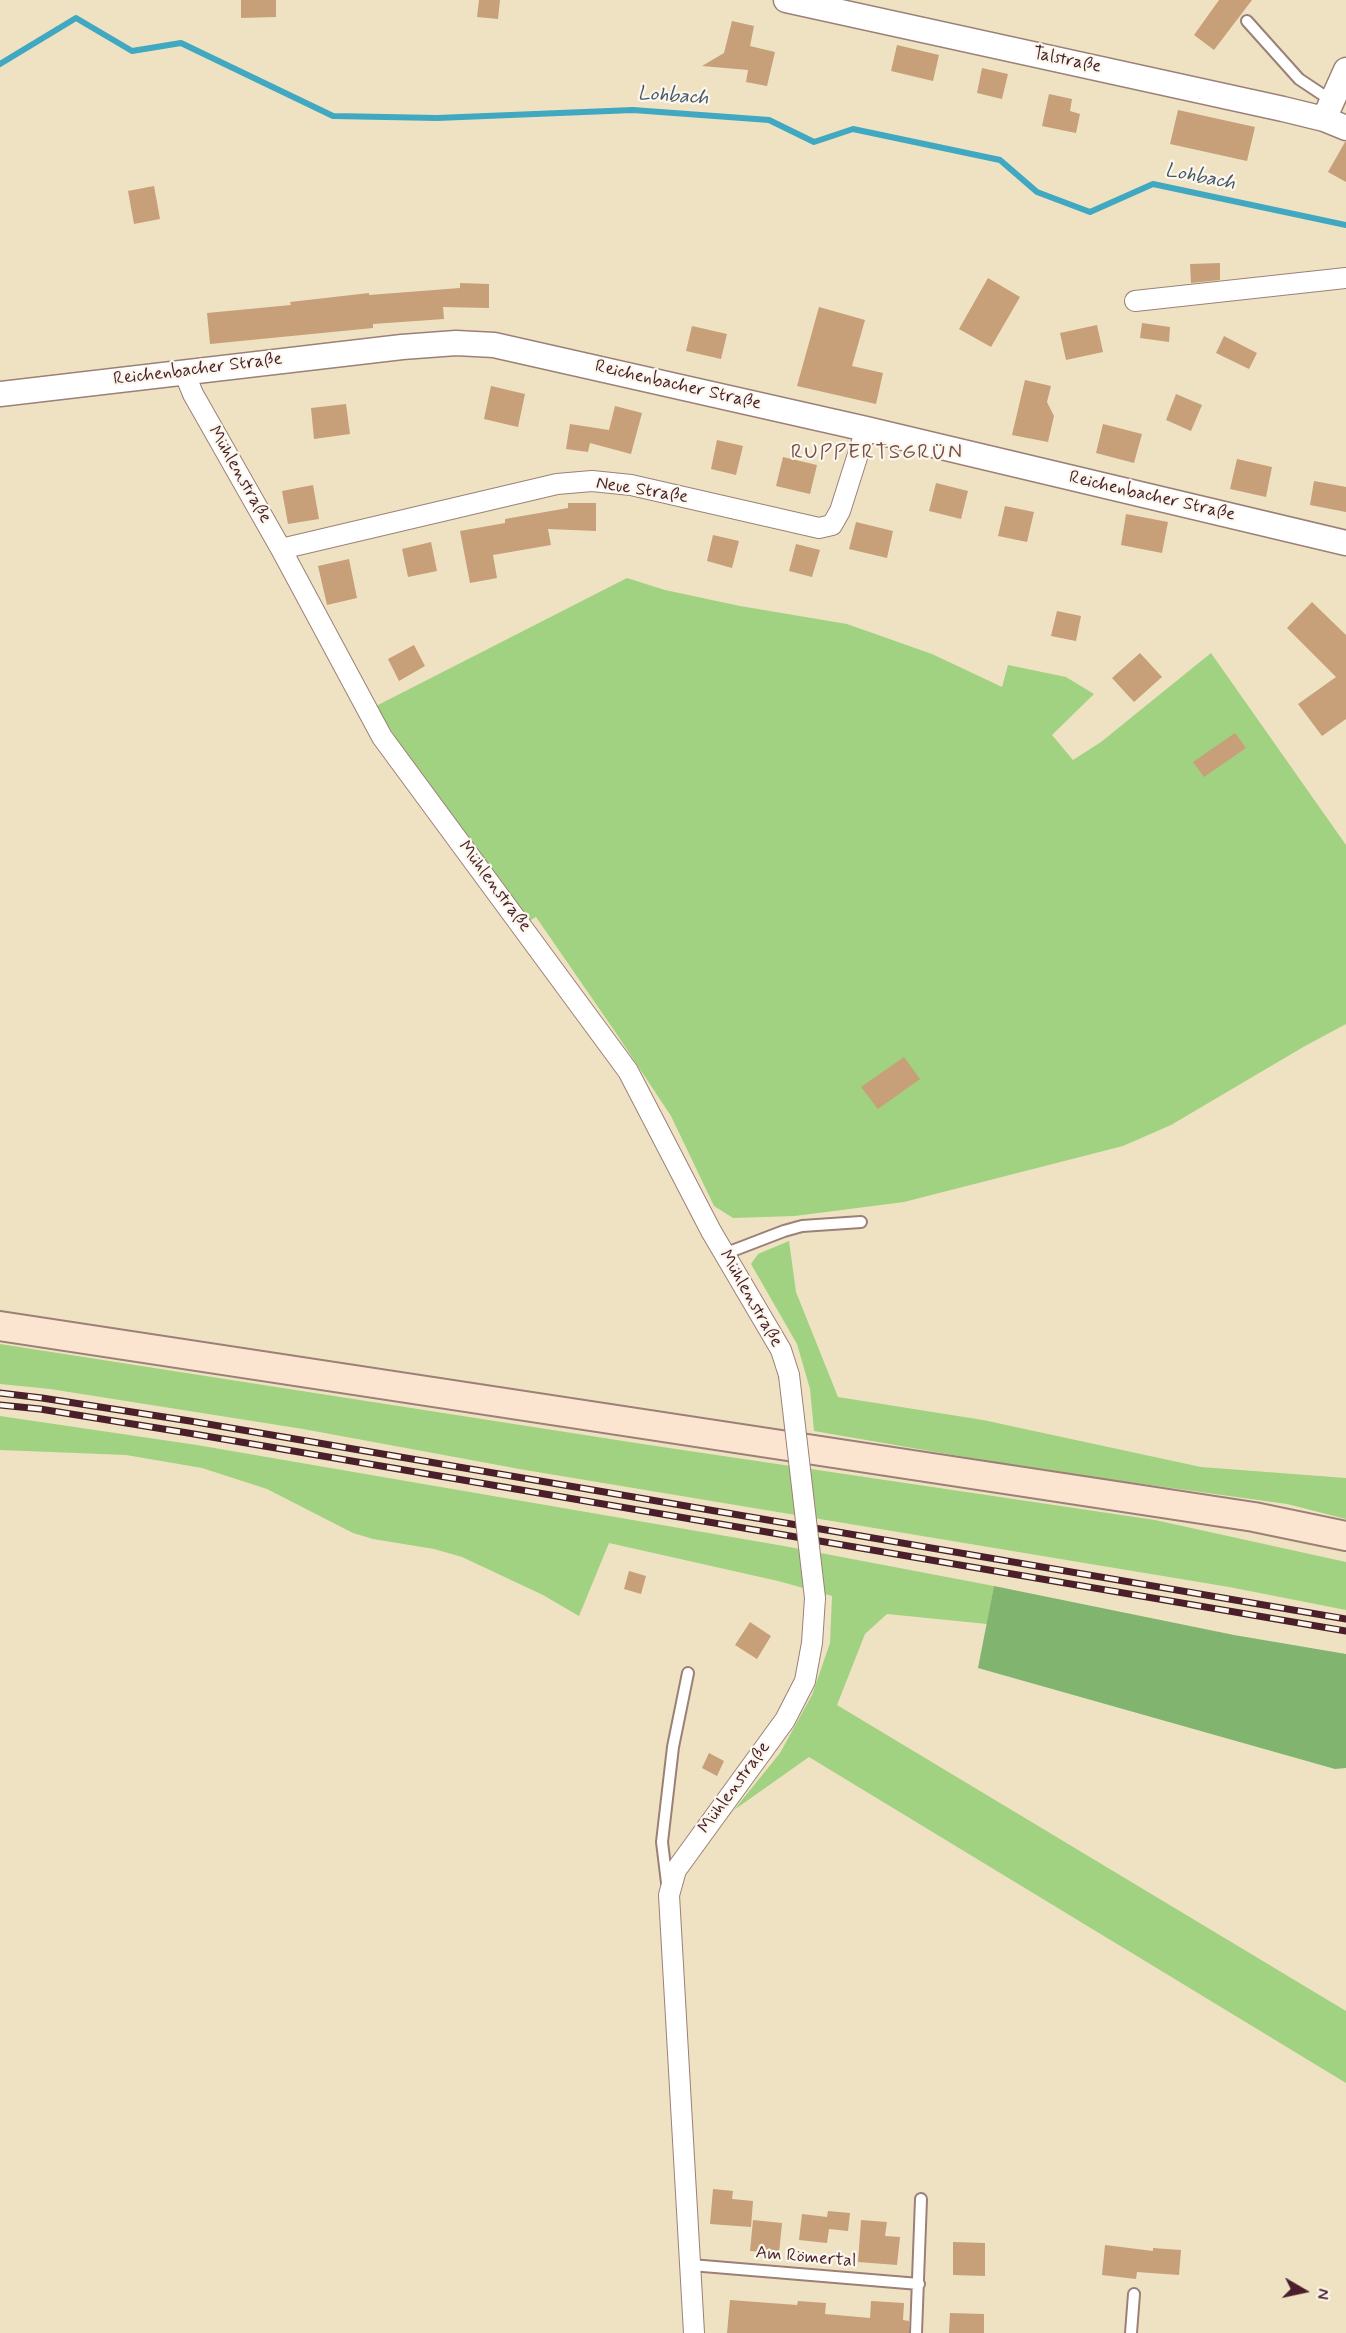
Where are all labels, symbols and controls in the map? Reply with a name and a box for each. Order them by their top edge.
street label: Talstraße [1031,43,1103,79]
water label: Lohbach [637,83,709,111]
water label: Lohbach [1163,159,1237,197]
street label: Reichenbacher Straße [112,349,284,391]
street label: Reichenbacher Straße [593,356,763,416]
street label: Mühlenstraße [203,423,275,527]
district label: RUPPERTSGRÜN [788,441,966,467]
street label: Reichenbacher Straße [1067,467,1237,527]
street label: Neue Straße [594,473,690,509]
street label: Mühlenstraße [453,837,535,937]
street label: Mühlenstraße [714,1247,786,1351]
street label: Mühlenstraße [694,1738,776,1838]
street label: Am Römertal [755,2243,857,2273]
north arrow [1274,2261,1334,2321]
text: N [1311,2287,1333,2301]

